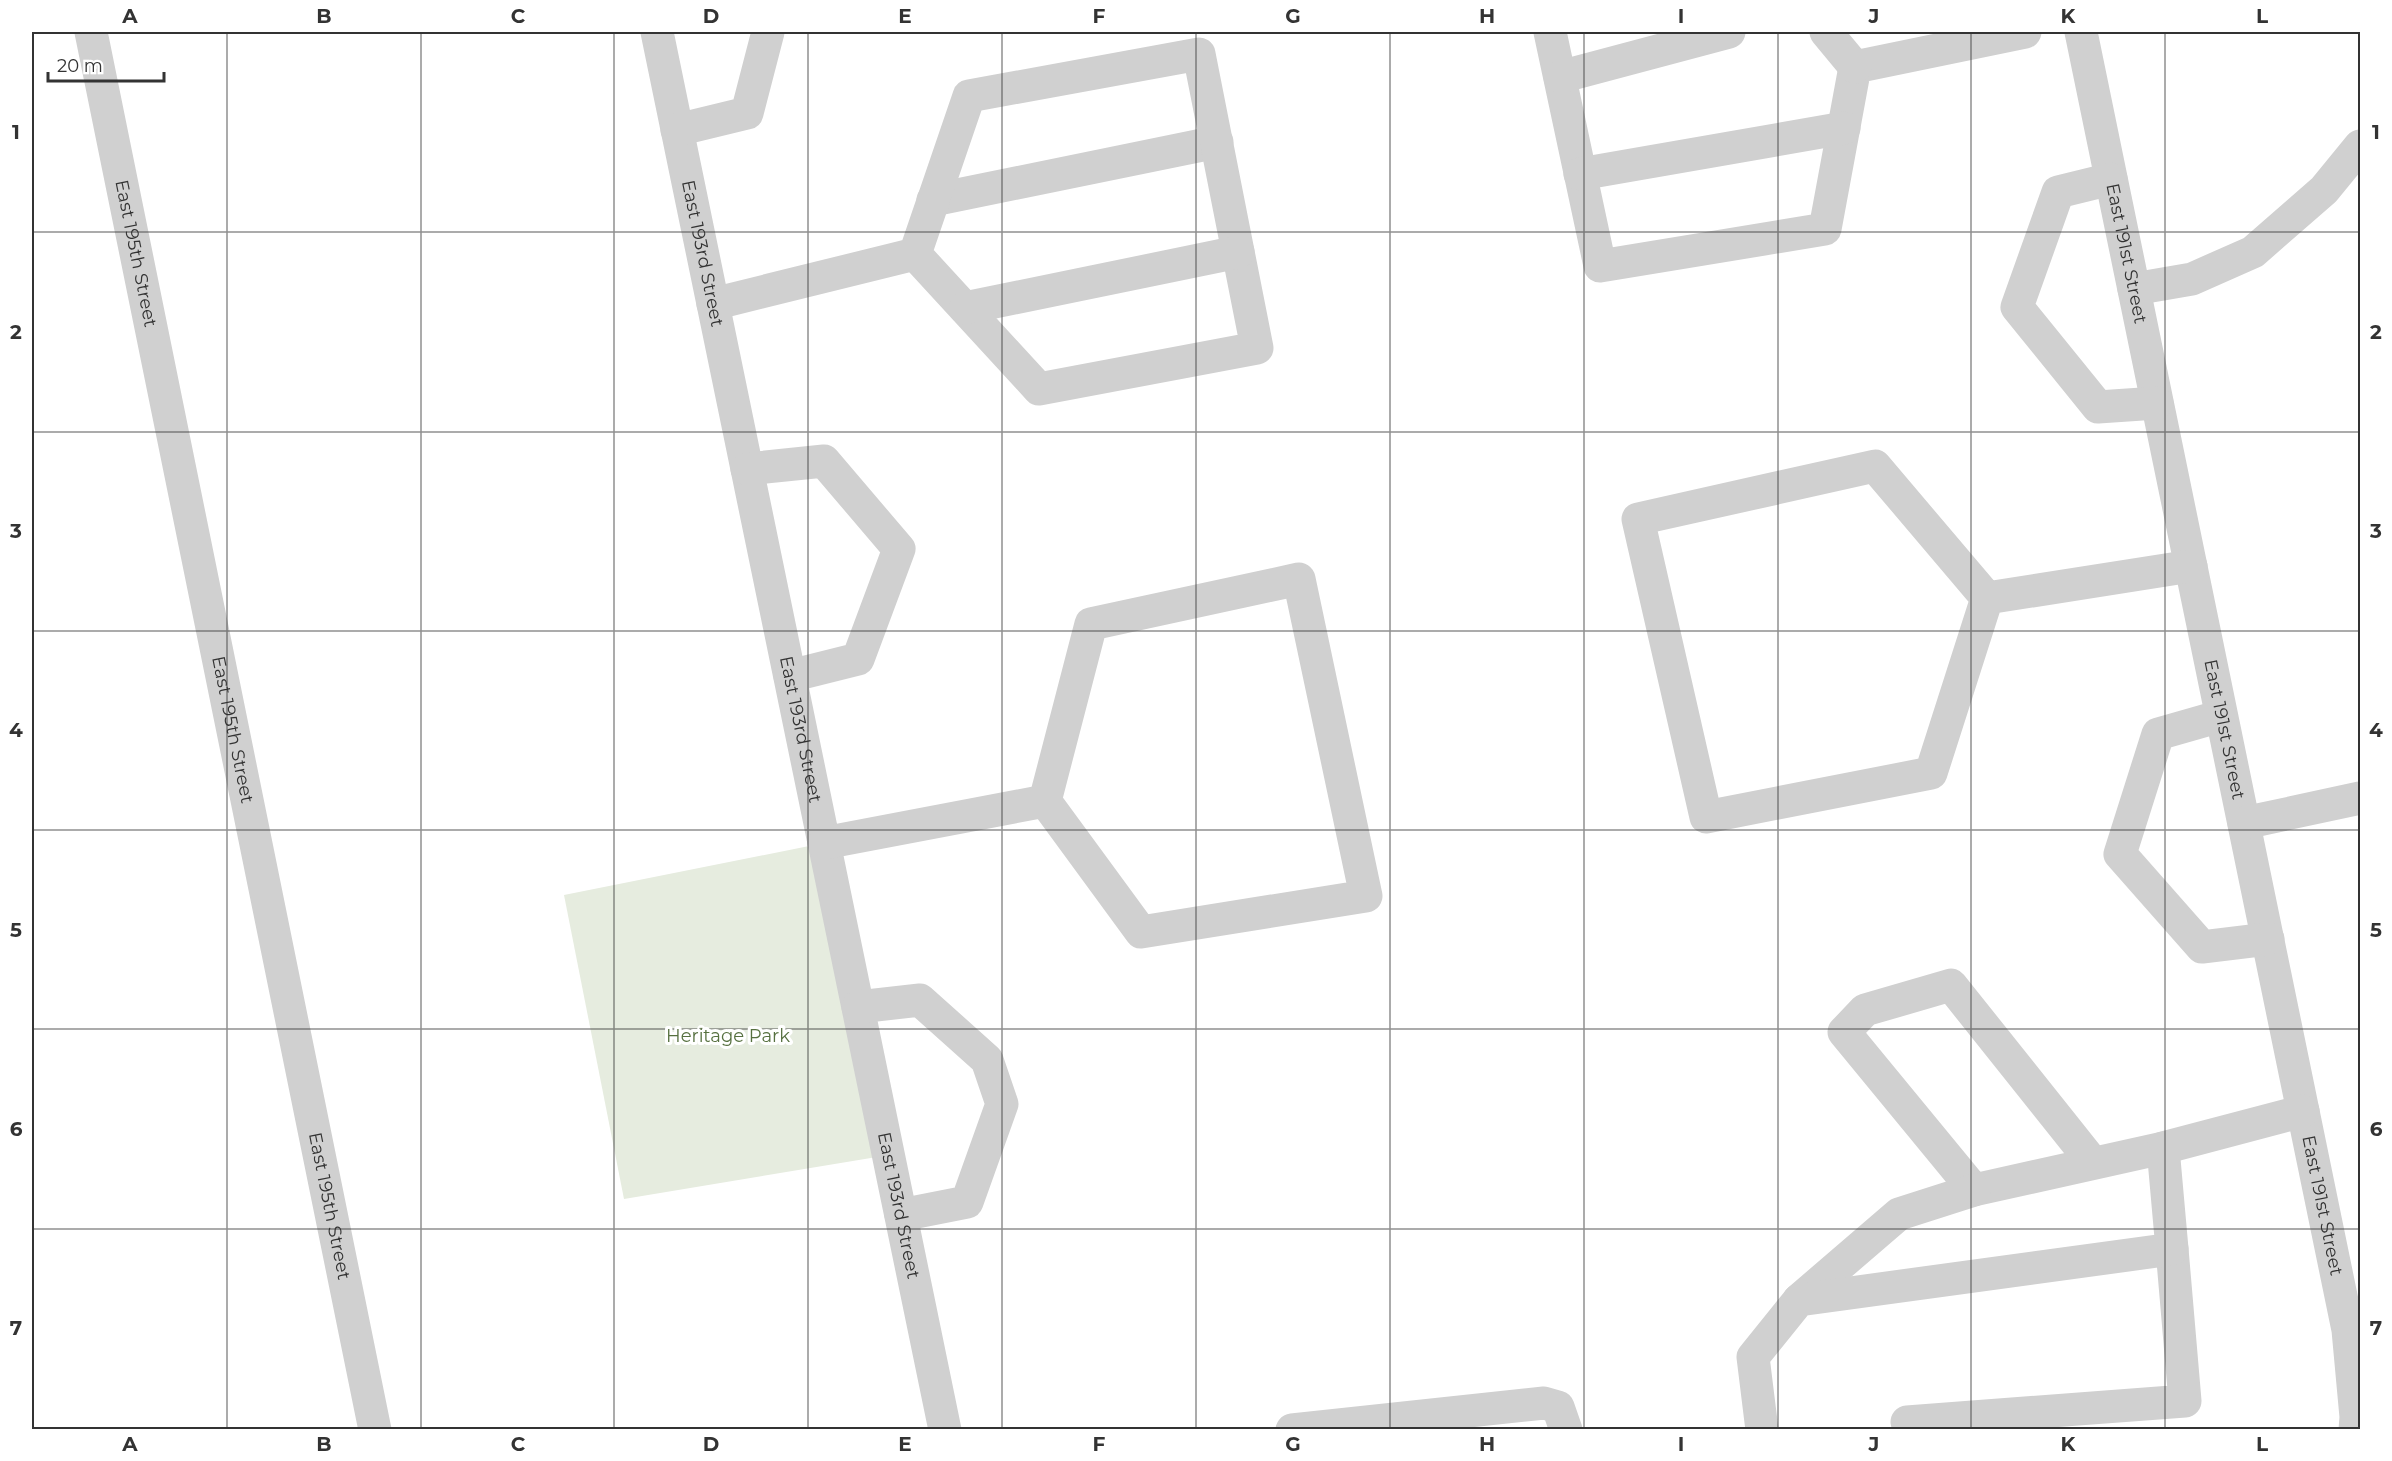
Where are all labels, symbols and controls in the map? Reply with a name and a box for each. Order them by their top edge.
text: A [121,4,138,28]
text: B [316,4,332,28]
text: C [511,4,526,28]
text: D [703,4,719,28]
text: E [898,4,912,28]
text: F [1093,4,1106,28]
text: G [1285,4,1301,28]
text: H [1479,4,1495,28]
text: I [1678,4,1684,28]
text: J [1868,4,1879,28]
text: K [2061,4,2077,28]
text: L [2256,4,2268,28]
scale bar [48,45,164,83]
text: 20 m [57,55,103,77]
text: 1 [12,120,20,144]
text: 1 [2372,120,2380,144]
street label: East 195th Street [110,178,162,329]
street label: East 193rd Street [677,178,728,329]
street label: East 191st Street [2101,181,2152,325]
text: 2 [10,320,22,344]
text: 2 [2370,320,2382,344]
text: 3 [9,519,22,543]
text: 3 [2369,519,2382,543]
street label: East 195th Street [207,654,258,805]
street label: East 193rd Street [775,654,826,805]
street label: East 191st Street [2199,657,2250,801]
text: 4 [9,718,23,742]
text: 4 [2369,718,2383,742]
text: 5 [10,918,22,942]
text: 5 [2370,918,2382,942]
park label: Heritage Park [666,1025,790,1047]
text: 6 [10,1117,23,1141]
text: 6 [2370,1117,2383,1141]
street label: East 195th Street [304,1130,355,1282]
street label: East 193rd Street [873,1130,925,1281]
street label: East 191st Street [2297,1133,2348,1277]
text: 7 [10,1316,22,1340]
text: 7 [2370,1316,2382,1340]
text: A [121,1432,138,1456]
text: B [316,1432,332,1456]
text: C [511,1432,526,1456]
text: D [703,1432,719,1456]
text: E [898,1432,912,1456]
text: F [1093,1432,1106,1456]
text: G [1285,1432,1301,1456]
text: H [1479,1432,1495,1456]
text: I [1678,1432,1684,1456]
text: J [1868,1432,1879,1456]
text: K [2061,1432,2077,1456]
text: L [2256,1432,2268,1456]

